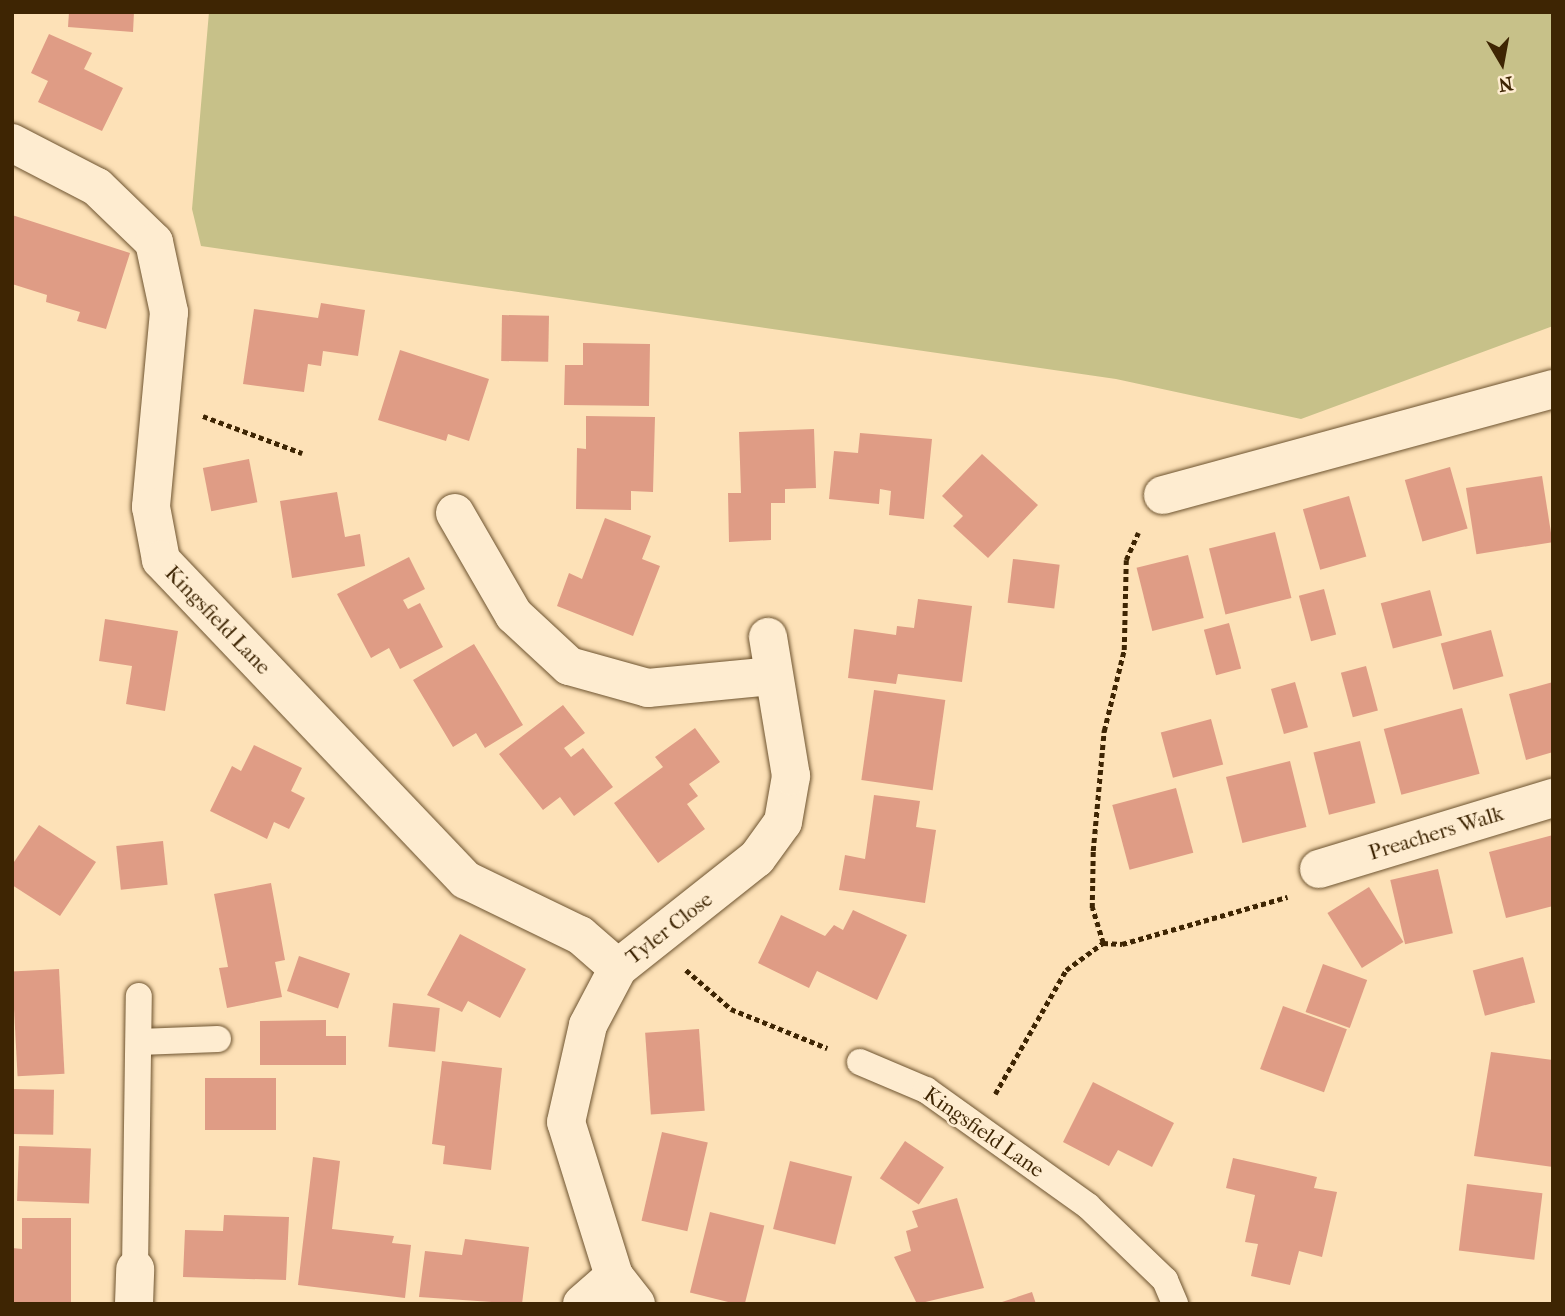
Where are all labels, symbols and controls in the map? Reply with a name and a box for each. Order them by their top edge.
north arrow [1467,28,1537,98]
text: N [1497,72,1515,96]
street label: Kingsfield Lane [160,560,276,680]
street label: Preachers Walk [1366,801,1506,865]
street label: Tyler Close [621,886,717,970]
street label: Kingsfield Lane [919,1081,1049,1183]

